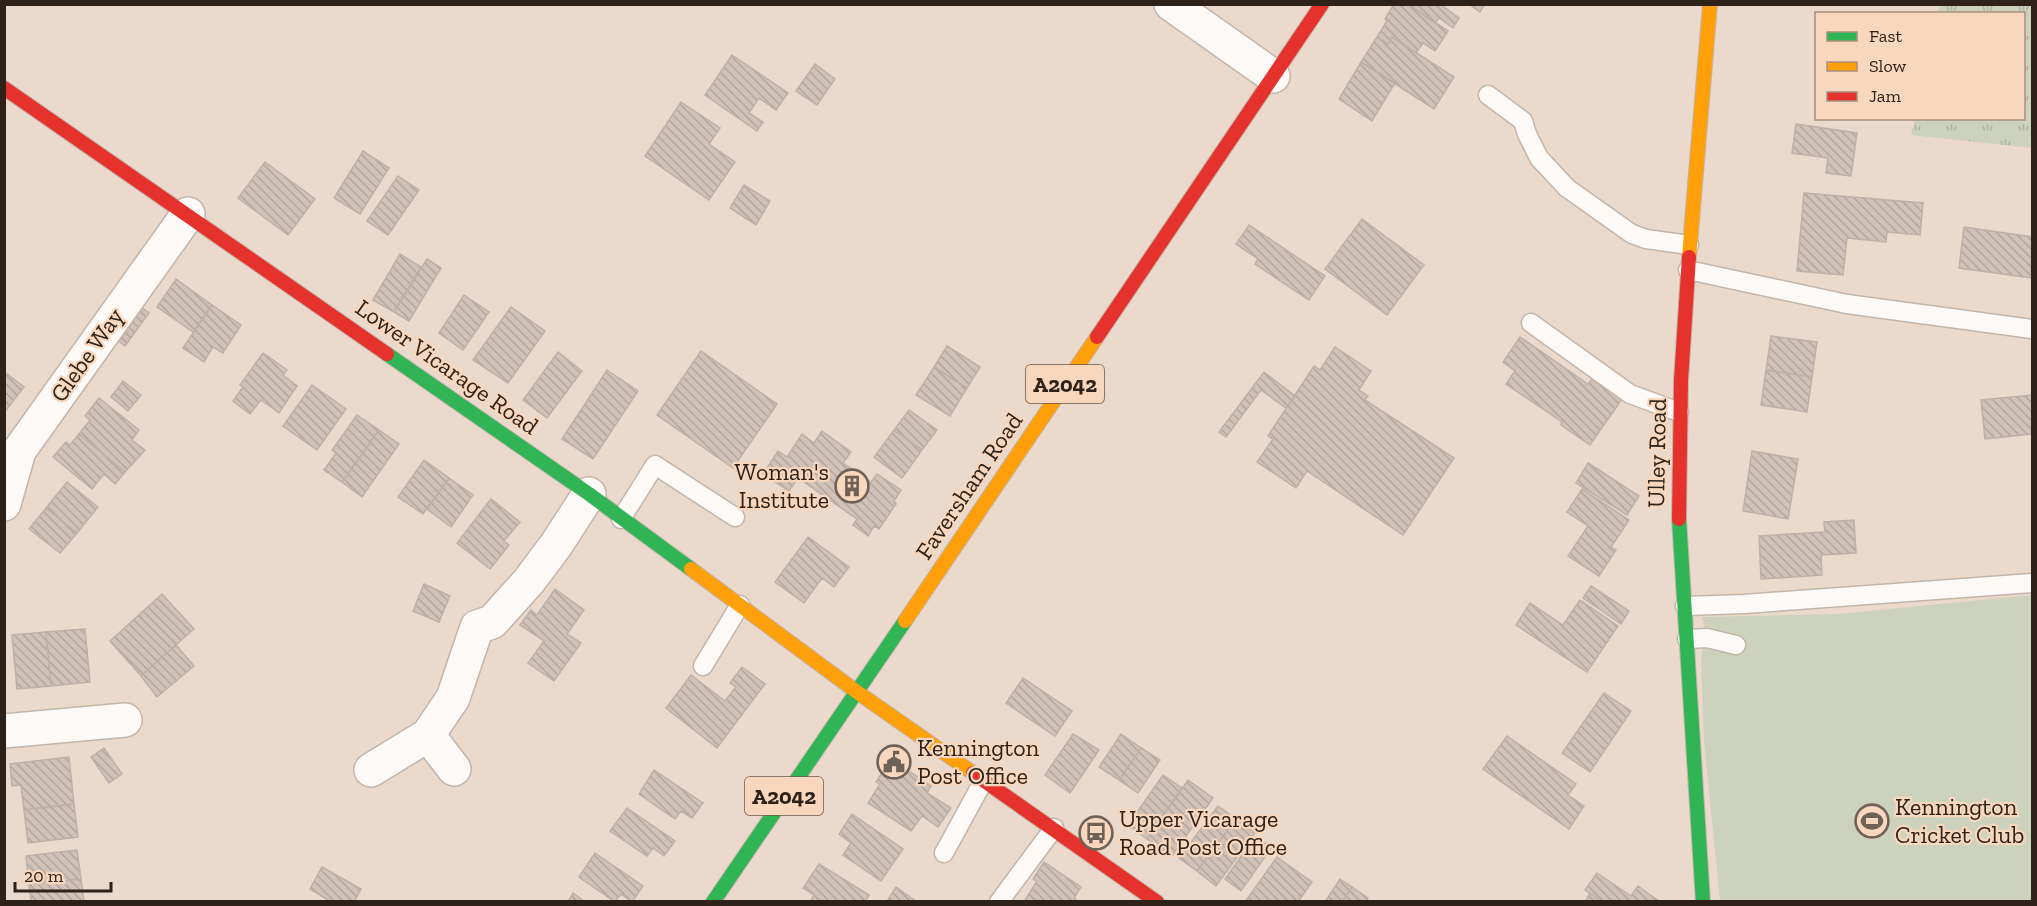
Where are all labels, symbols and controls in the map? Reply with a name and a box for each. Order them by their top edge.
legend [1815,12,2025,120]
text: Fast [1869,25,1902,47]
text: Slow [1869,55,1906,77]
text: Jam [1869,85,1901,107]
street label: Lower Vicarage Road [350,293,544,441]
street label: Glebe Way [44,302,130,407]
road number: A2042 [1026,365,1104,403]
street label: Ulley Road [1641,398,1672,508]
street label: Faversham Road [909,407,1028,565]
place label: Woman's Institute [735,457,829,514]
building icon: Woman's Institute [834,468,870,504]
place label: Kennington Post Office [917,733,1040,790]
public building icon: Kennington Post Office [876,744,912,780]
road number: A2042 [745,777,823,815]
place label: Kennington Cricket Club [1895,792,2024,849]
sports icon: Kennington Cricket Club [1854,803,1890,839]
place label: Upper Vicarage Road Post Office [1119,804,1287,861]
bus stop icon: Upper Vicarage Road Post Office [1078,815,1114,851]
scale bar [15,855,111,893]
text: 20 m [24,865,64,887]

